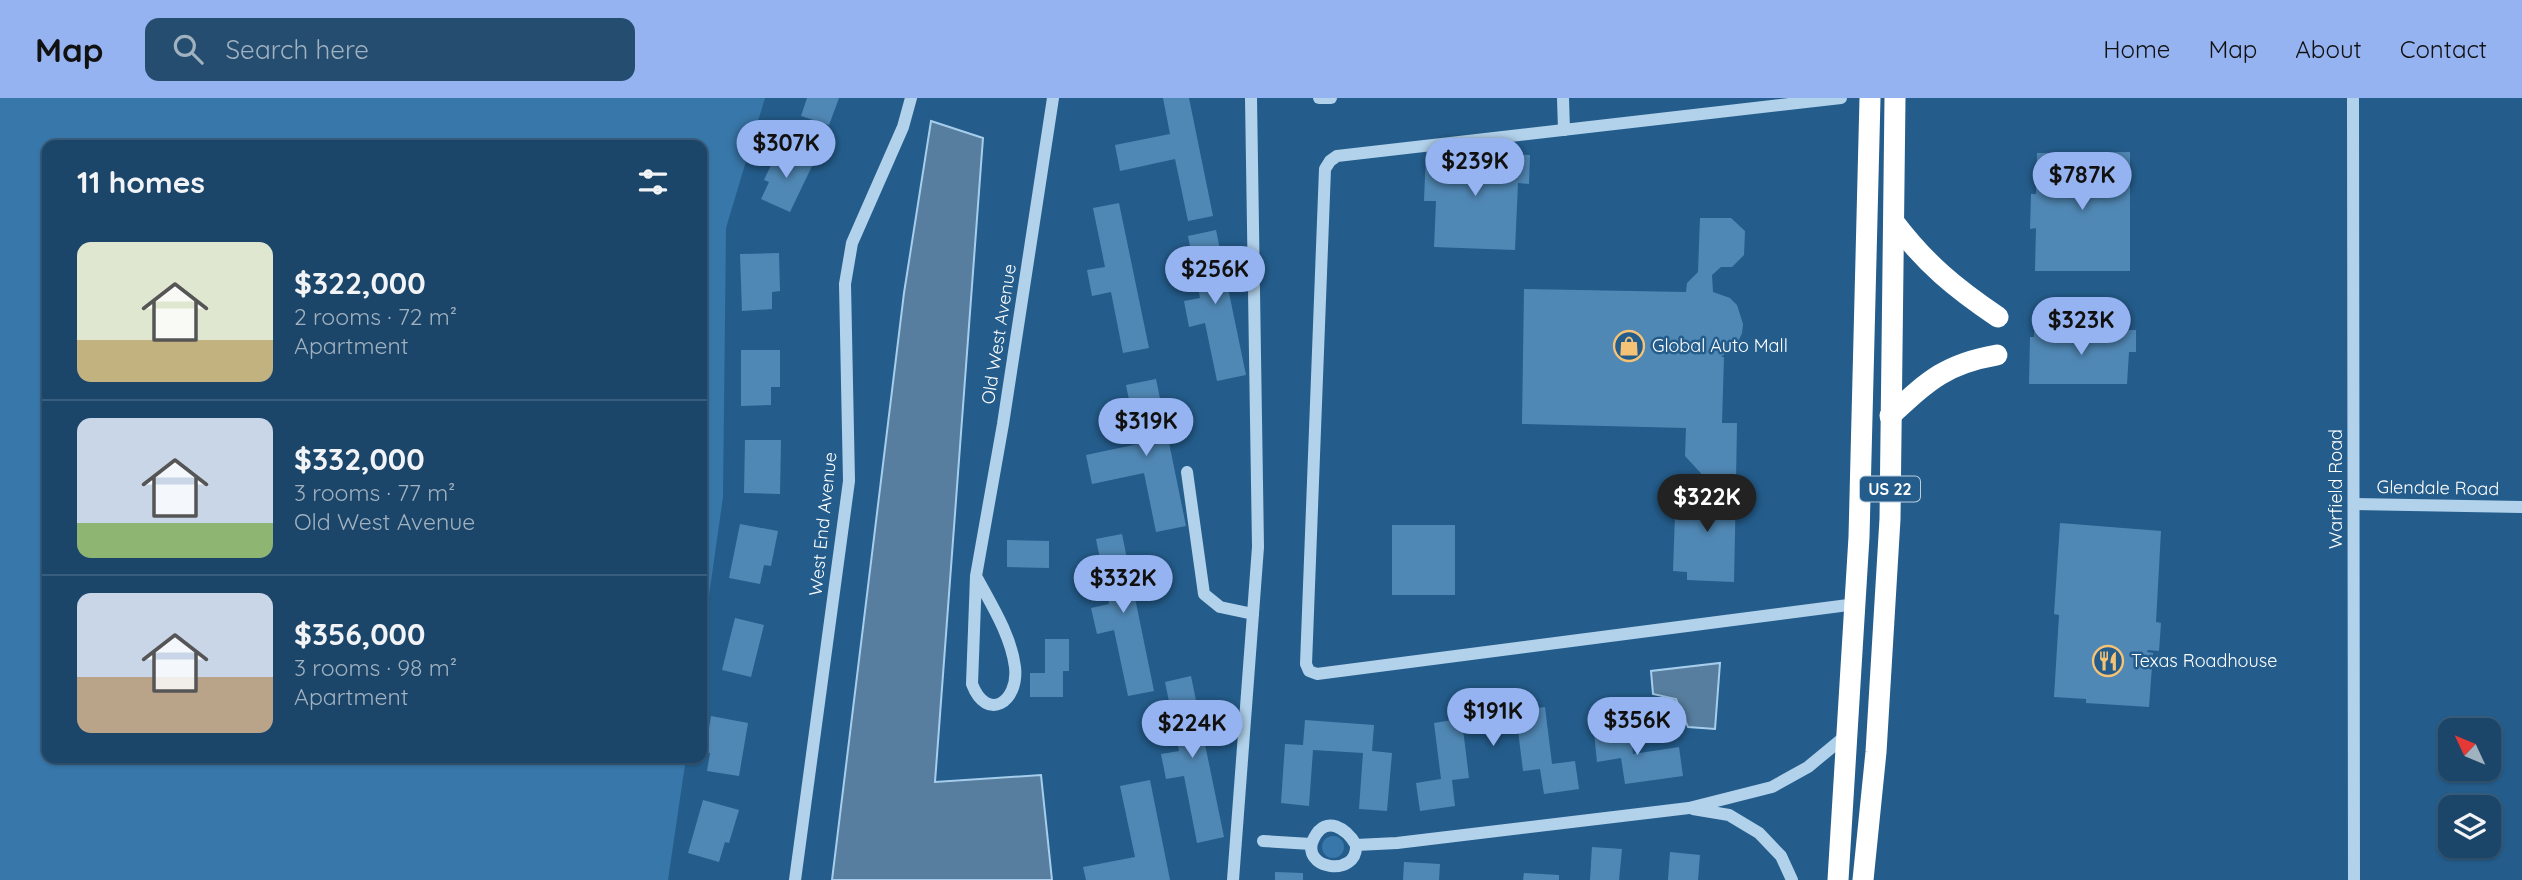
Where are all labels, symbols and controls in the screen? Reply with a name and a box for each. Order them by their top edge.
search box [145,18,635,81]
text: Map [35,29,103,70]
icon: search [169,30,207,68]
text: Search here [225,33,369,66]
text: Home [2103,34,2170,64]
text: Map [2208,34,2257,64]
text: About [2295,34,2362,64]
text: Contact [2400,34,2487,64]
pin: $307K [737,120,835,180]
text: $307K [753,128,819,157]
pin: $239K [1426,139,1524,198]
text: $239K [1441,146,1509,175]
pin: $787K [2033,152,2131,212]
text: $787K [2049,160,2115,189]
text: 11 homes [77,163,205,201]
icon: filters [634,163,672,201]
pin: $256K [1166,246,1264,306]
text: $256K [1181,254,1249,283]
street label: Old West Avenue [976,262,1021,406]
text: $322,000 [294,264,426,302]
icon: home [133,270,217,354]
pin: $323K [2032,298,2130,357]
text: 2 rooms · 72 m² [294,302,457,331]
text: $323K [2048,305,2114,334]
shop icon: Global Auto Mall [1612,329,1646,363]
text: Apartment [294,331,408,360]
place label: Global Auto Mall [1652,334,1788,357]
pin: $319K [1097,398,1195,458]
text: $319K [1114,406,1178,435]
street label: Warfield Road [2324,429,2347,549]
text: $332,000 [294,440,425,478]
icon: home [133,446,217,530]
street label: West End Avenue [803,451,842,597]
pin: $322K [1658,474,1756,534]
street label: Glendale Road [2377,475,2499,500]
road number: US 22 [1860,476,1920,502]
text: 3 rooms · 77 m² [294,478,455,507]
text: $322K [1673,482,1741,511]
text: Old West Avenue [294,507,475,536]
pin: $332K [1074,556,1172,615]
text: $332K [1090,563,1156,592]
text: $356,000 [294,615,425,653]
icon: home [133,621,217,705]
restaurant icon: Texas Roadhouse [2091,644,2125,678]
place label: Texas Roadhouse [2131,649,2277,672]
text: 3 rooms · 98 m² [294,653,457,682]
text: Apartment [294,682,408,711]
pin: $191K [1444,688,1542,748]
text: $191K [1463,696,1523,725]
pin: $356K [1588,698,1686,757]
pin: $224K [1143,700,1241,760]
text: $356K [1603,705,1671,734]
text: $224K [1158,708,1226,737]
north arrow [2438,718,2501,780]
map controls [2438,718,2501,858]
button: layers [2438,795,2501,858]

